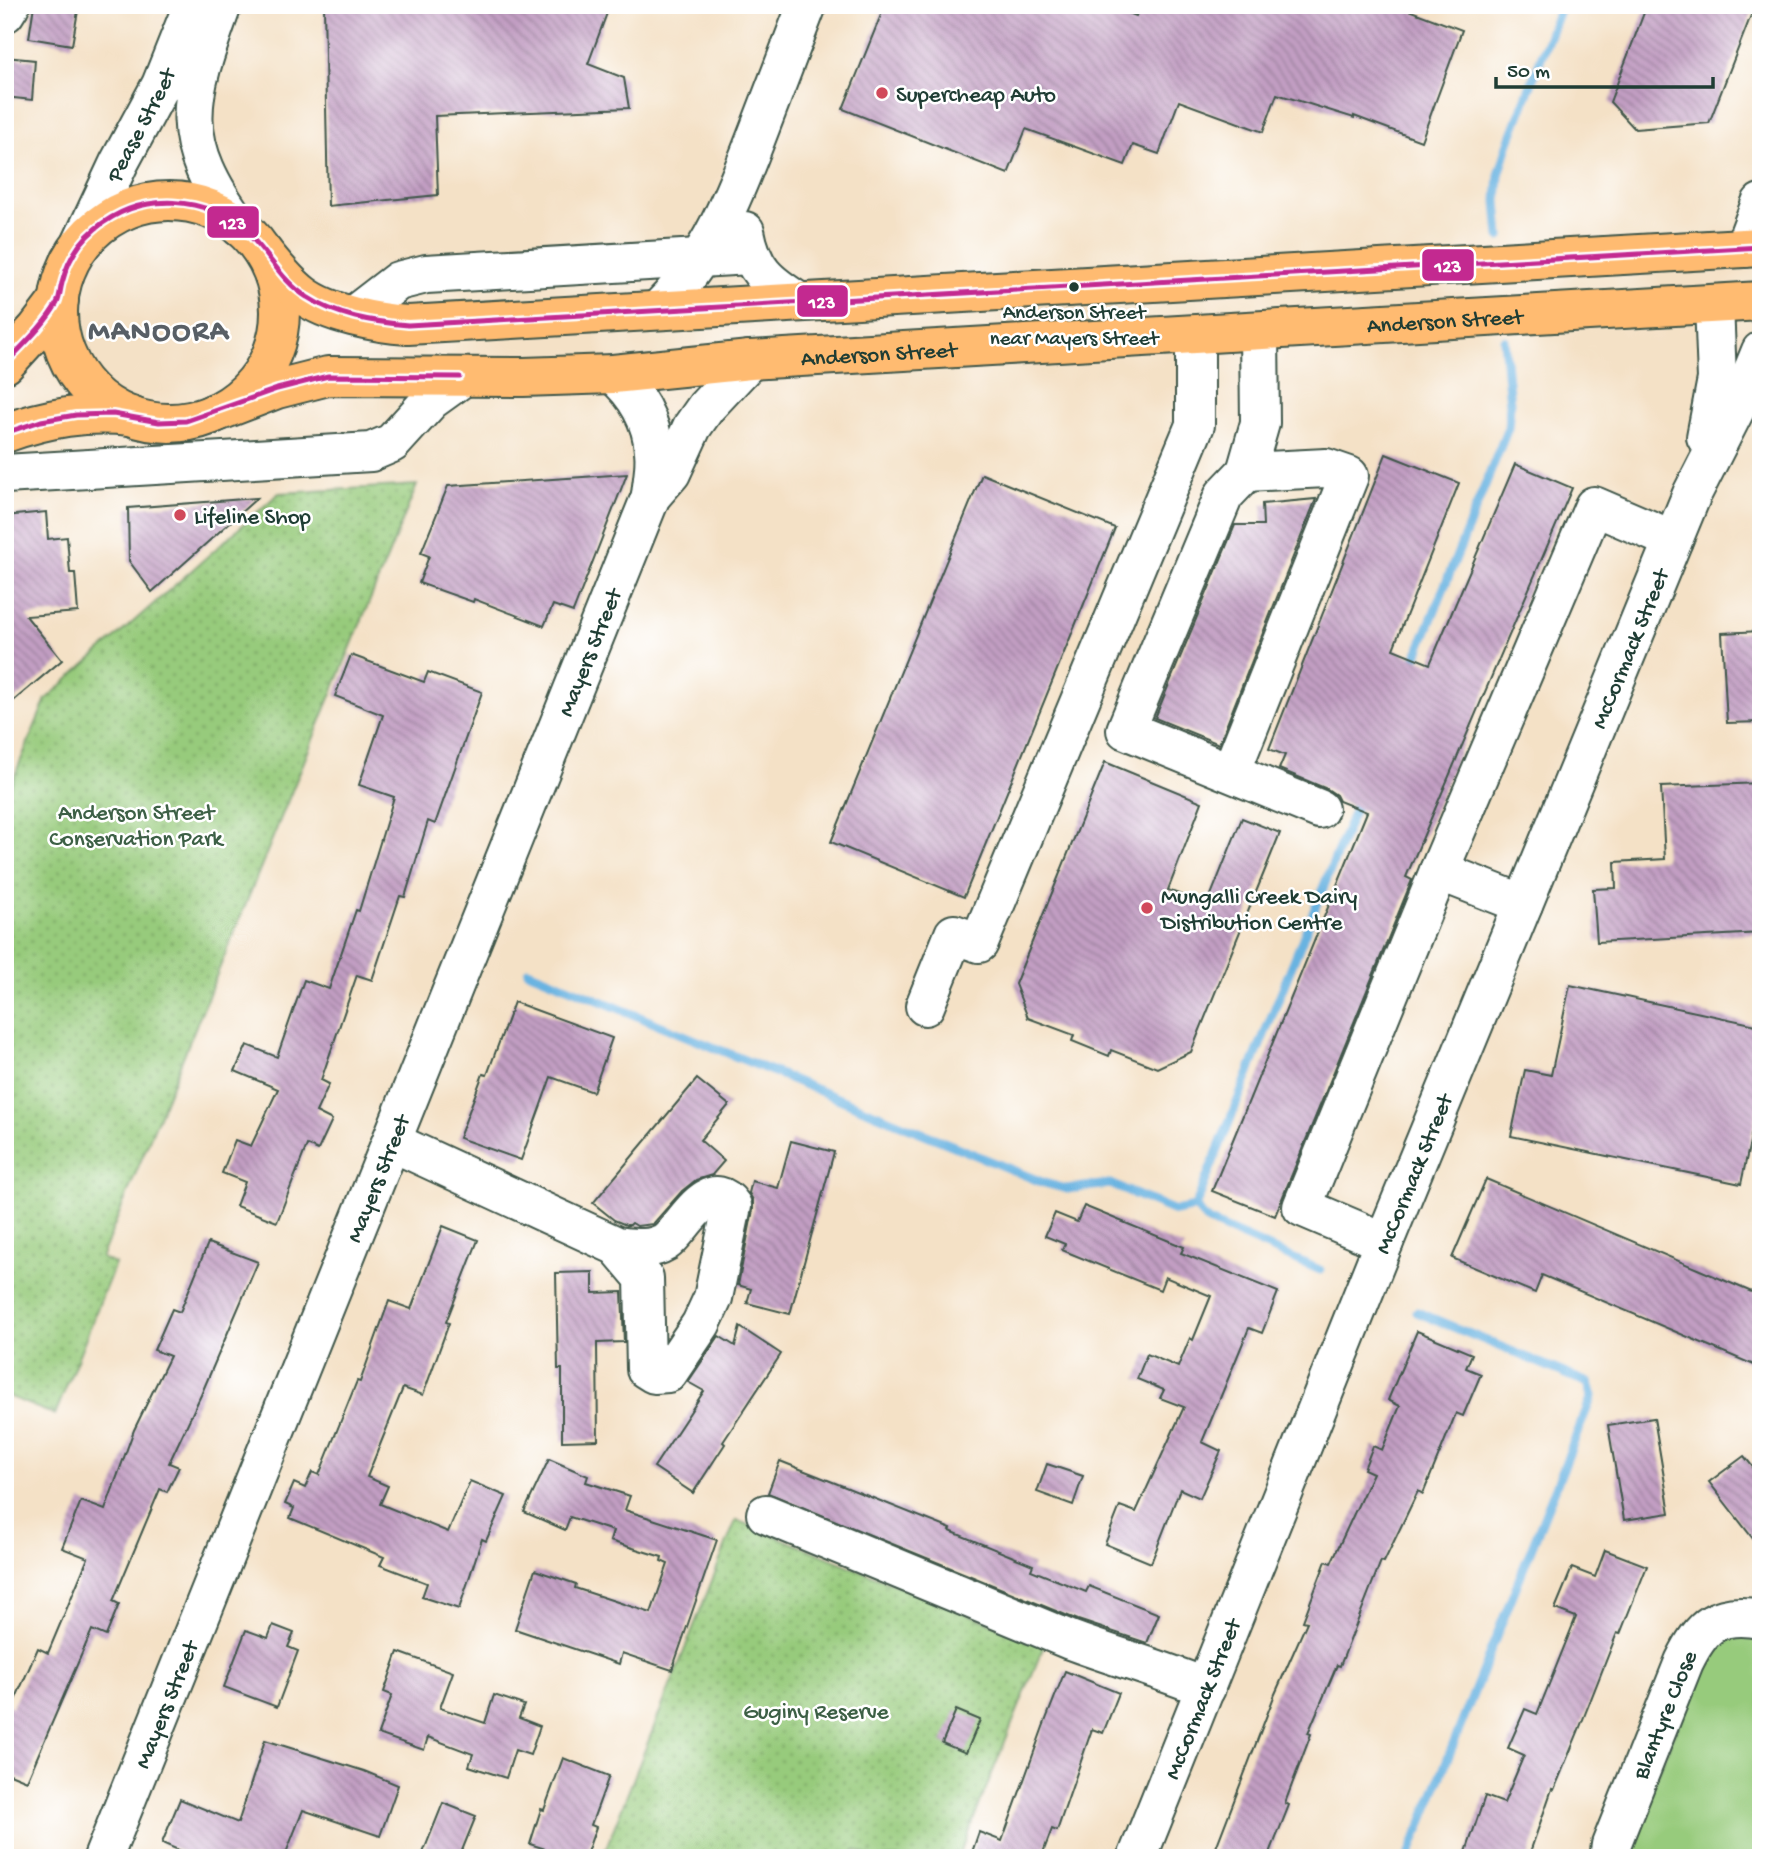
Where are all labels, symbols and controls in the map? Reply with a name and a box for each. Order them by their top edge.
scale bar [1496,46,1714,90]
text: 50 m [1507,61,1550,86]
street label: Pease Street [102,64,184,188]
place label: Supercheap Auto [896,83,1056,110]
marker: Supercheap Auto [874,85,890,101]
line badge: 123 [206,205,260,239]
text: 123 [219,214,247,237]
line badge: 123 [1421,248,1475,282]
text: 123 [1434,257,1462,280]
marker: Anderson Street near Mayers Street [1067,280,1081,294]
line badge: 123 [796,284,849,318]
text: 123 [808,293,836,316]
place label: Anderson Street near Mayers Street [990,302,1161,353]
street label: Anderson Street [1366,305,1525,341]
district label: MANOORA [88,316,230,351]
street label: Anderson Street [800,338,959,374]
place label: Lifeline Shop [194,505,311,532]
marker: Lifeline Shop [172,507,188,523]
street label: McCormack Street [1587,564,1677,733]
street label: Mayers Street [554,584,630,721]
park label: Anderson Street Conservation Park [49,801,225,854]
place label: Mungalli Creek Dairy Distribution Centre [1159,885,1357,938]
marker: Mungalli Creek Dairy Distribution Centre [1139,900,1155,916]
street label: McCormack Street [1371,1089,1461,1258]
street label: Mayers Street [342,1110,418,1247]
street label: McCormack Street [1160,1614,1249,1784]
street label: Mayers Street [130,1636,207,1773]
street label: Blantyre Close [1628,1645,1705,1785]
park label: Guginy Reserve [743,1700,890,1727]

